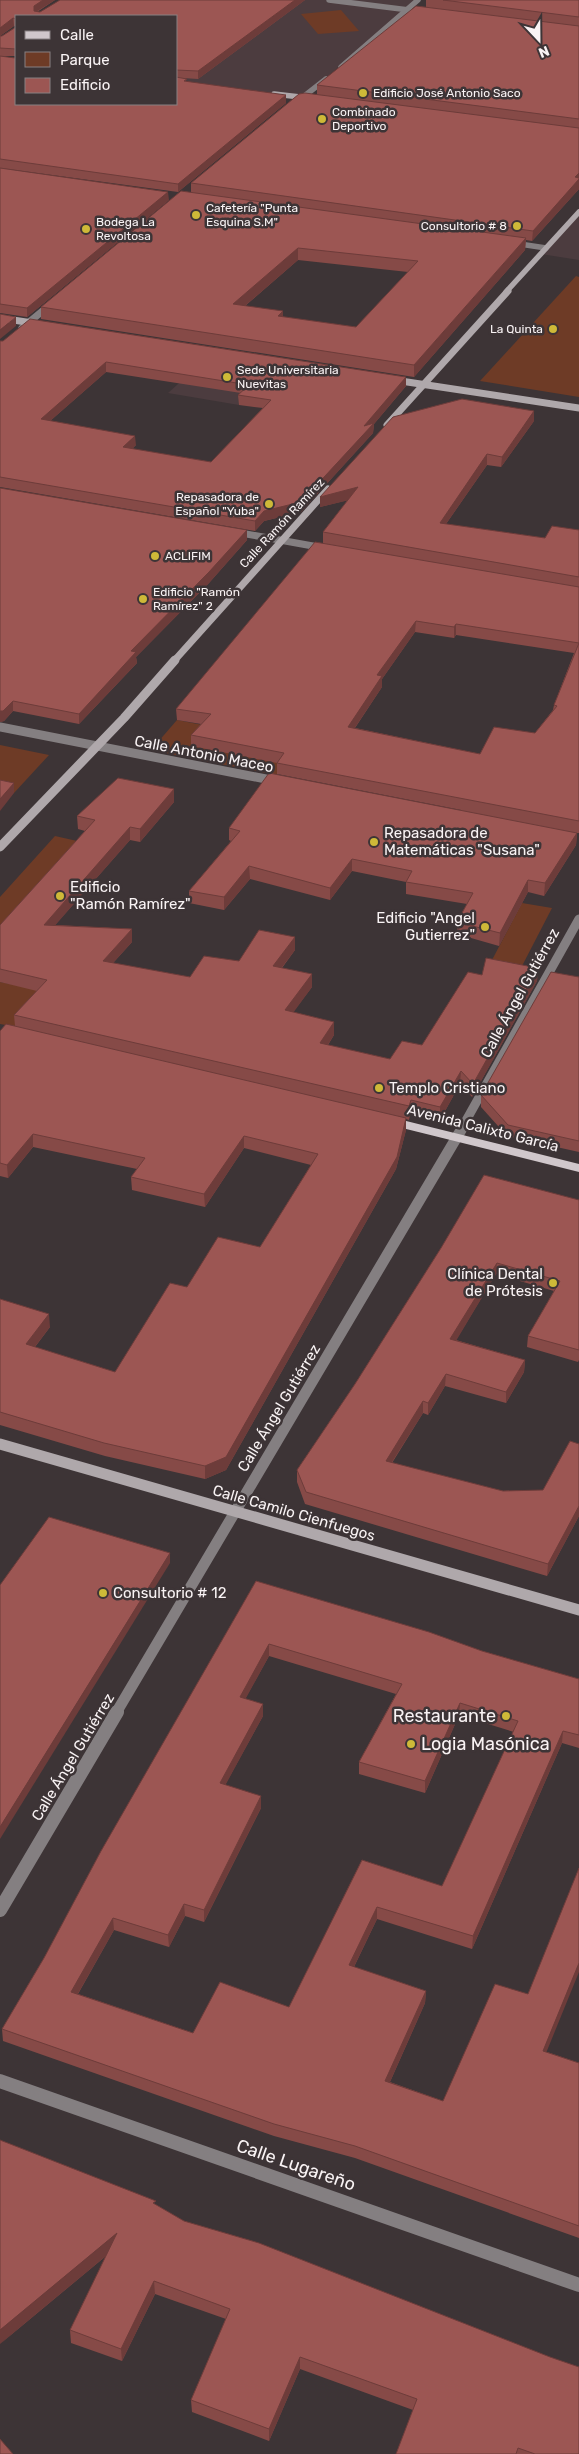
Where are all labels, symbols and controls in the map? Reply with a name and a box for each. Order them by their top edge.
legend [15,15,178,105]
north arrow [514,15,564,65]
text: Calle [60,26,94,44]
text: N [536,42,552,61]
text: Parque [60,51,110,69]
text: Edificio [60,76,110,94]
place label: Edificio José Antonio Saco [373,86,521,100]
marker: Edificio José Antonio Saco [357,87,369,99]
place label: Combinado Deportivo [332,105,396,133]
marker: Combinado Deportivo [316,113,328,125]
place label: Cafetería "Punta Esquina S.M" [206,201,298,229]
marker: Cafetería "Punta Esquina S.M" [190,209,202,221]
place label: Bodega La Revoltosa [96,215,155,243]
place label: Consultorio # 8 [421,219,507,233]
marker: Consultorio # 8 [511,220,523,232]
marker: Bodega La Revoltosa [80,223,92,235]
place label: La Quinta [490,322,543,336]
marker: La Quinta [547,323,559,335]
place label: Sede Universitaria Nuevitas [237,363,339,391]
marker: Sede Universitaria Nuevitas [221,371,233,383]
street label: Calle Ramón Ramírez [237,475,327,571]
place label: Repasadora de Español "Yuba" [175,490,259,518]
marker: Repasadora de Español "Yuba" [263,498,275,510]
place label: ACLIFIM [165,549,211,563]
marker: ACLIFIM [149,550,161,562]
place label: Edificio "Ramón Ramírez" 2 [153,585,240,613]
marker: Edificio "Ramón Ramírez" 2 [137,593,149,605]
street label: Calle Antonio Maceo [133,732,275,776]
place label: Repasadora de Matemáticas "Susana" [384,824,540,859]
marker: Repasadora de Matemáticas "Susana" [368,836,380,848]
place label: Edificio "Ramón Ramírez" [70,878,191,913]
marker: Edificio "Ramón Ramírez" [54,890,66,902]
place label: Edificio "Angel Gutierrez" [376,909,475,944]
marker: Edificio "Angel Gutierrez" [479,921,491,933]
street label: Calle Ángel Gutiérrez [477,925,563,1061]
place label: Templo Cristiano [389,1079,505,1097]
marker: Templo Cristiano [373,1082,385,1094]
street label: Avenida Calixto García [405,1100,561,1156]
place label: Clínica Dental de Prótesis [447,1265,543,1300]
marker: Clínica Dental de Prótesis [547,1277,559,1289]
street label: Calle Ángel Gutiérrez [234,1341,324,1475]
street label: Calle Camilo Cienfuegos [211,1481,378,1545]
place label: Consultorio # 12 [113,1584,227,1602]
marker: Consultorio # 12 [97,1587,109,1599]
street label: Calle Ángel Gutiérrez [28,1690,118,1824]
place label: Restaurante [393,1705,496,1727]
marker: Restaurante [500,1710,512,1722]
place label: Logia Masónica [421,1733,550,1755]
marker: Logia Masónica [405,1738,417,1750]
street label: Calle Lugareño [234,2134,358,2196]

